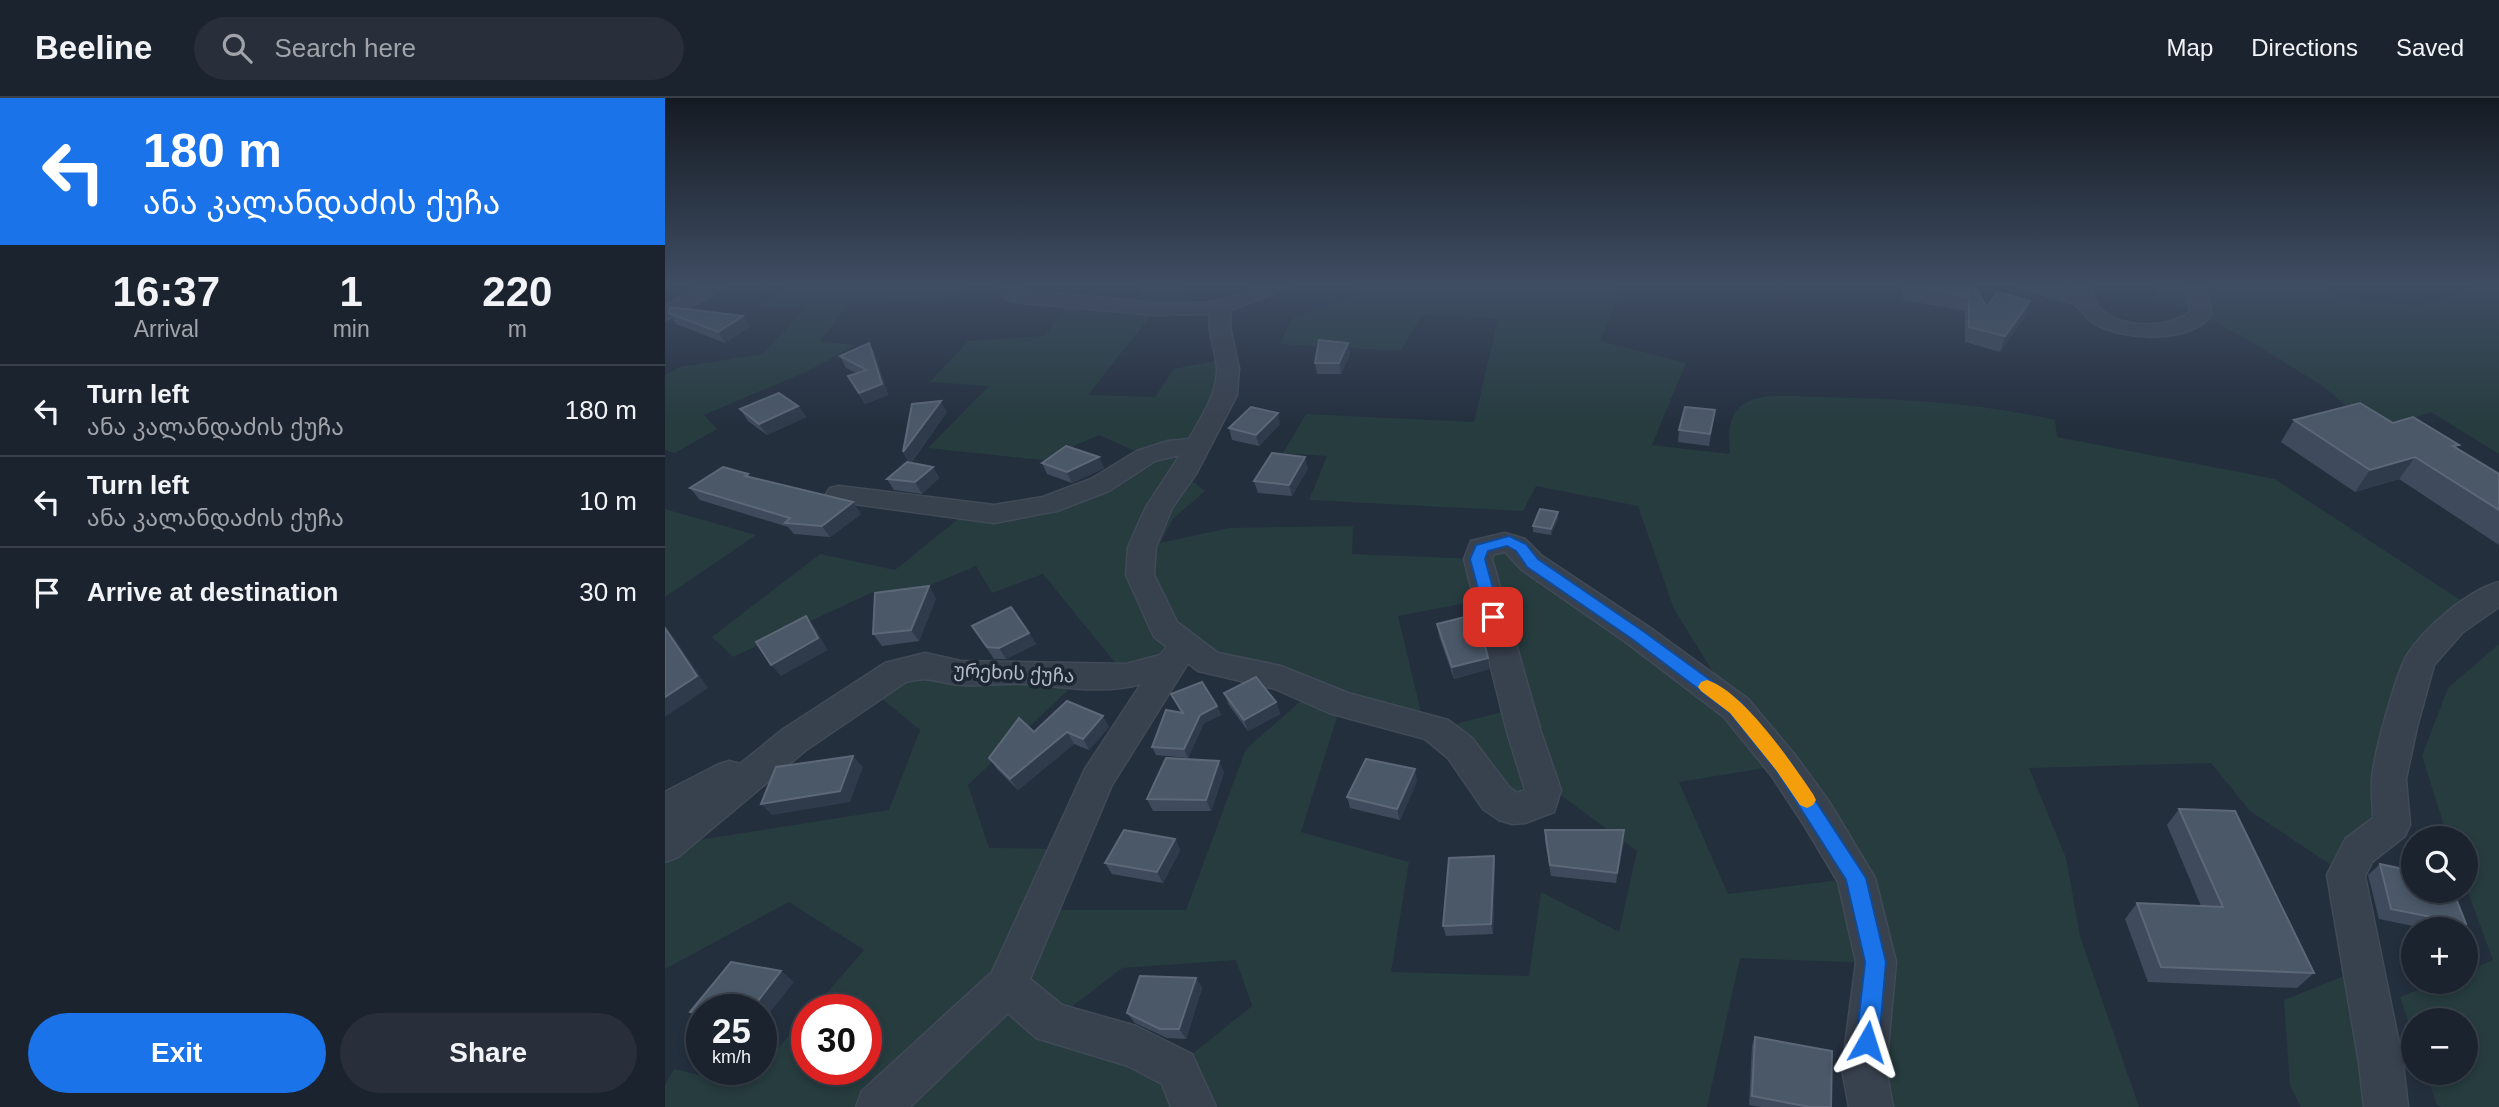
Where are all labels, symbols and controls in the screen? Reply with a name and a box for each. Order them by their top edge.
search box [194,17,684,80]
text: Beeline [35,29,152,66]
icon: search [218,29,256,67]
text: Search here [274,33,416,63]
text: Map [2167,34,2213,61]
text: Directions [2251,34,2358,61]
text: Saved [2396,34,2464,61]
text: 180 m [143,123,282,177]
icon: left [28,126,119,217]
text: ანა კალანდაძის ქუჩა [143,185,500,221]
text: 16:37 [113,268,220,315]
text: 1 [339,268,363,315]
text: 220 [482,268,552,315]
text: Arrival [134,316,199,342]
text: min [333,316,370,342]
text: m [508,316,527,342]
text: Turn left [87,379,189,409]
icon: left [28,392,66,430]
text: 180 m [565,395,637,425]
text: ანა კალანდაძის ქუჩა [87,414,344,440]
text: Turn left [87,470,189,500]
icon: left [28,483,66,521]
text: 10 m [579,486,637,516]
text: ანა კალანდაძის ქუჩა [87,505,344,531]
icon: arrive [28,574,66,612]
text: Arrive at destination [87,577,338,607]
text: 30 m [579,577,637,607]
pin [1463,587,1523,647]
icon: arrive [1474,598,1512,636]
street label: ურეხის ქუჩა [953,659,1075,688]
map controls [2401,826,2478,1085]
button: search [2401,826,2478,903]
button: + [2401,917,2478,994]
speed limit sign: 30 [791,994,882,1085]
position arrow [1830,1005,1904,1079]
button: − [2401,1008,2478,1085]
text: 25 [712,1011,751,1050]
button: Exit [28,1013,326,1093]
button: Share [340,1013,637,1093]
text: km/h [712,1047,751,1067]

